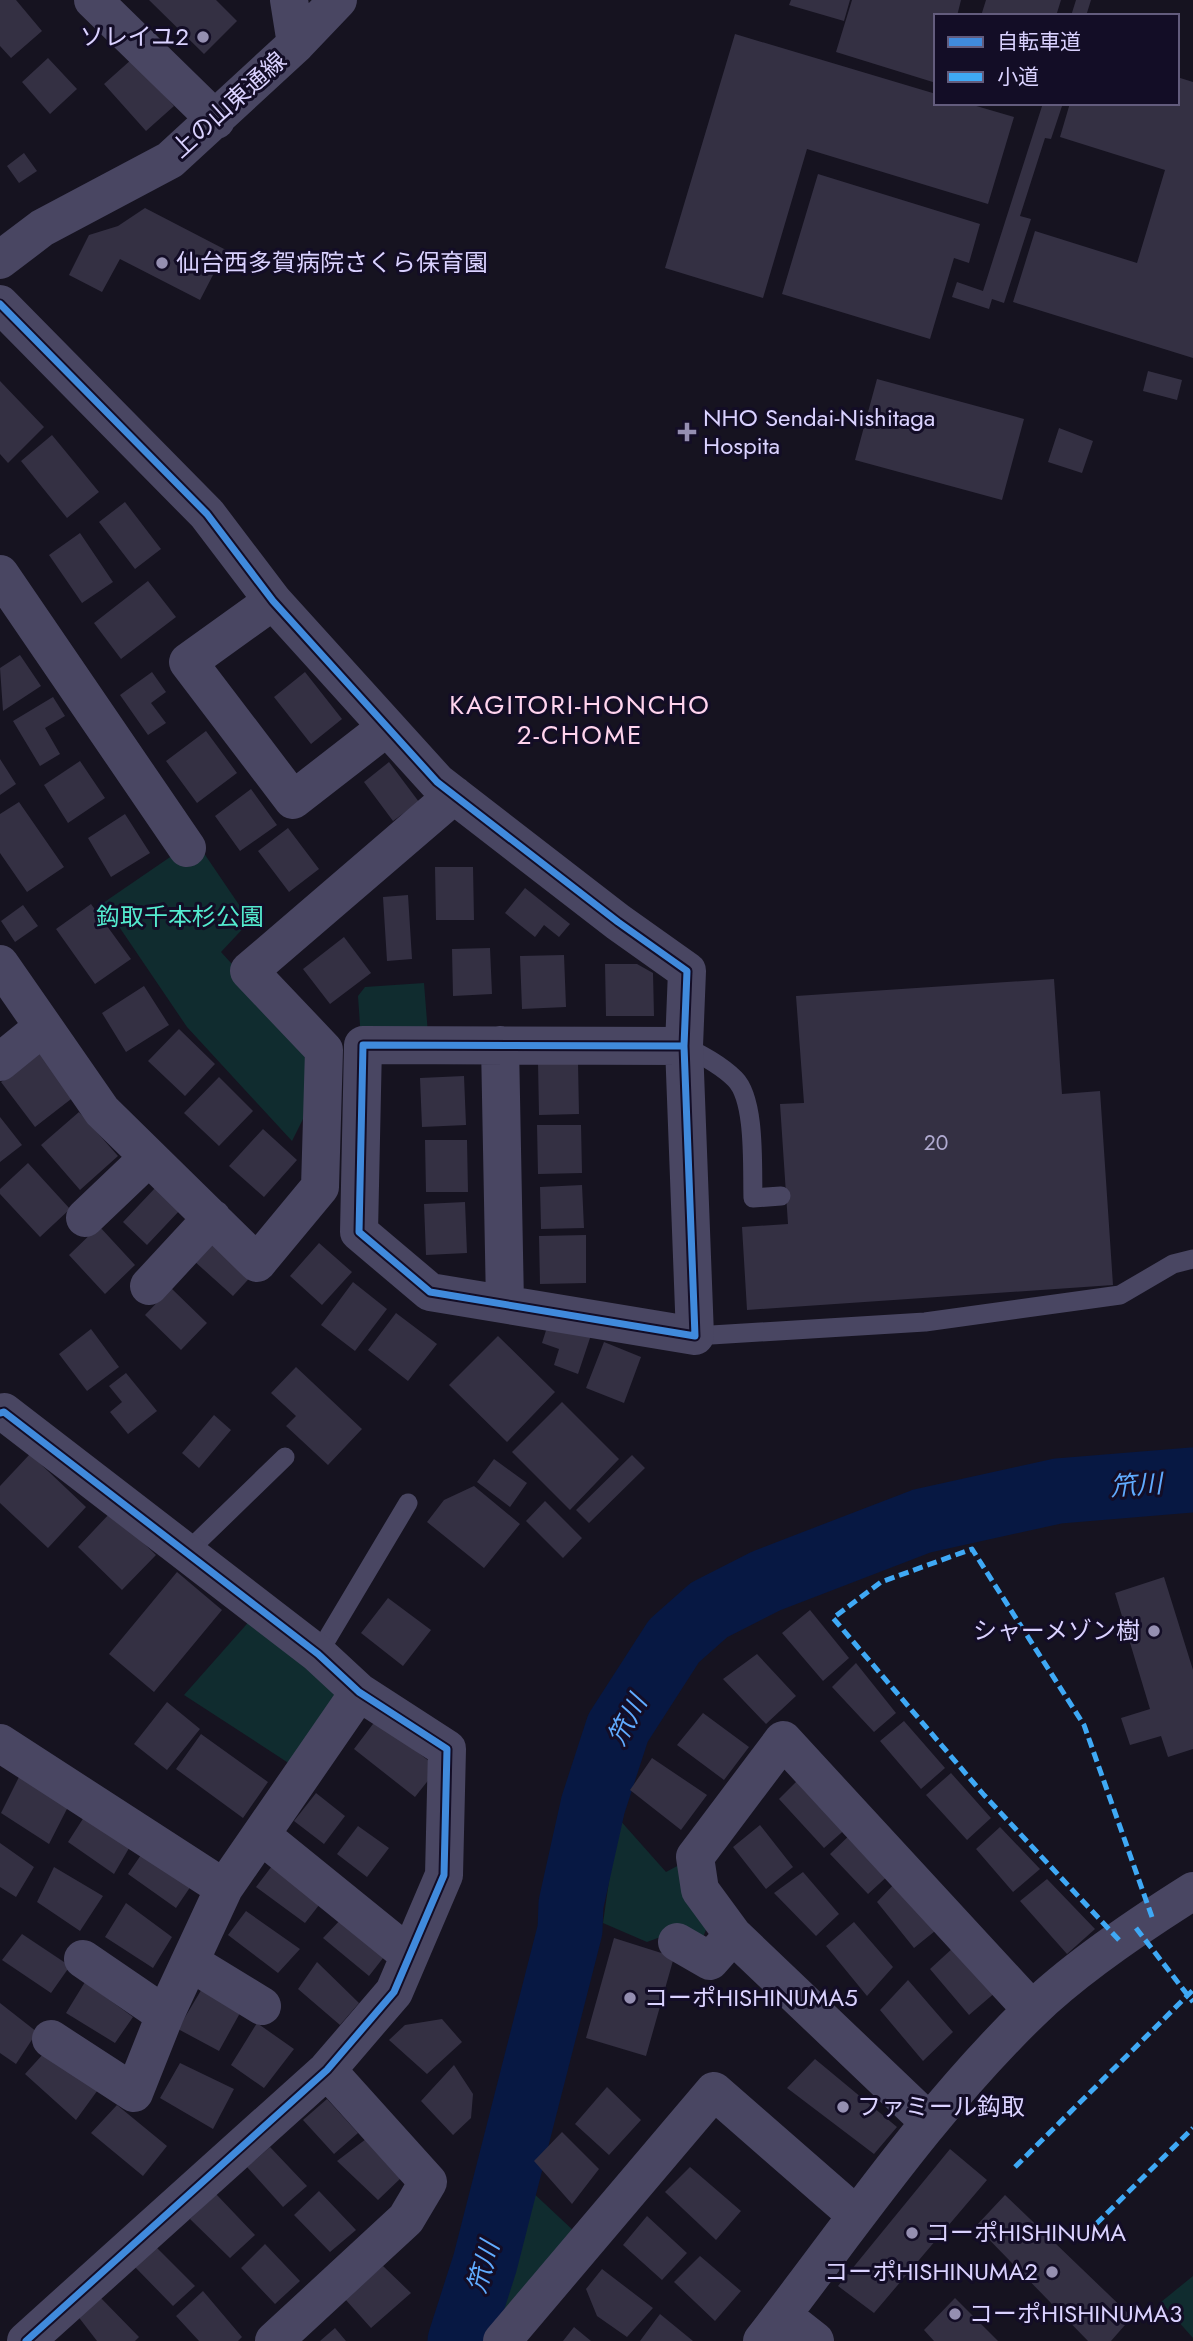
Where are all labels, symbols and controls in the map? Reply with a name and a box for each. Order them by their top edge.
legend [934,14,1179,105]
place label: ソレイユ2 [80,19,189,54]
text: 自転車道 [997,27,1081,57]
marker: ソレイユ2 [195,29,211,45]
street label: 上の山東通線 [163,43,294,166]
text: 小道 [997,62,1039,92]
place label: 仙台西多賀病院さくら保育園 [176,245,488,280]
marker: 仙台西多賀病院さくら保育園 [154,255,170,271]
place label: NHO Sendai-Nishitaga Hospita [703,400,935,463]
marker: NHO Sendai-Nishitaga Hospita [677,422,697,442]
district label: KAGITORI-HONCHO 2-CHOME [449,686,711,754]
park label: 鈎取千本杉公園 [96,899,264,934]
house number: 20 [924,1128,948,1158]
water label: 笊川 [1109,1464,1166,1506]
place label: シャーメゾン樹 [973,1613,1140,1648]
marker: シャーメゾン樹 [1146,1623,1162,1639]
water label: 笊川 [598,1685,657,1752]
place label: コーポHISHINUMA5 [644,1980,858,2015]
marker: コーポHISHINUMA5 [622,1990,638,2006]
place label: ファミール鈎取 [857,2089,1025,2124]
marker: ファミール鈎取 [835,2099,851,2115]
place label: コーポHISHINUMA [926,2215,1126,2250]
marker: コーポHISHINUMA [904,2225,920,2241]
water label: 笊川 [458,2234,509,2297]
place label: コーポHISHINUMA2 [824,2254,1038,2289]
marker: コーポHISHINUMA2 [1044,2264,1060,2280]
place label: コーポHISHINUMA3 [969,2296,1182,2331]
marker: コーポHISHINUMA3 [947,2306,963,2322]

